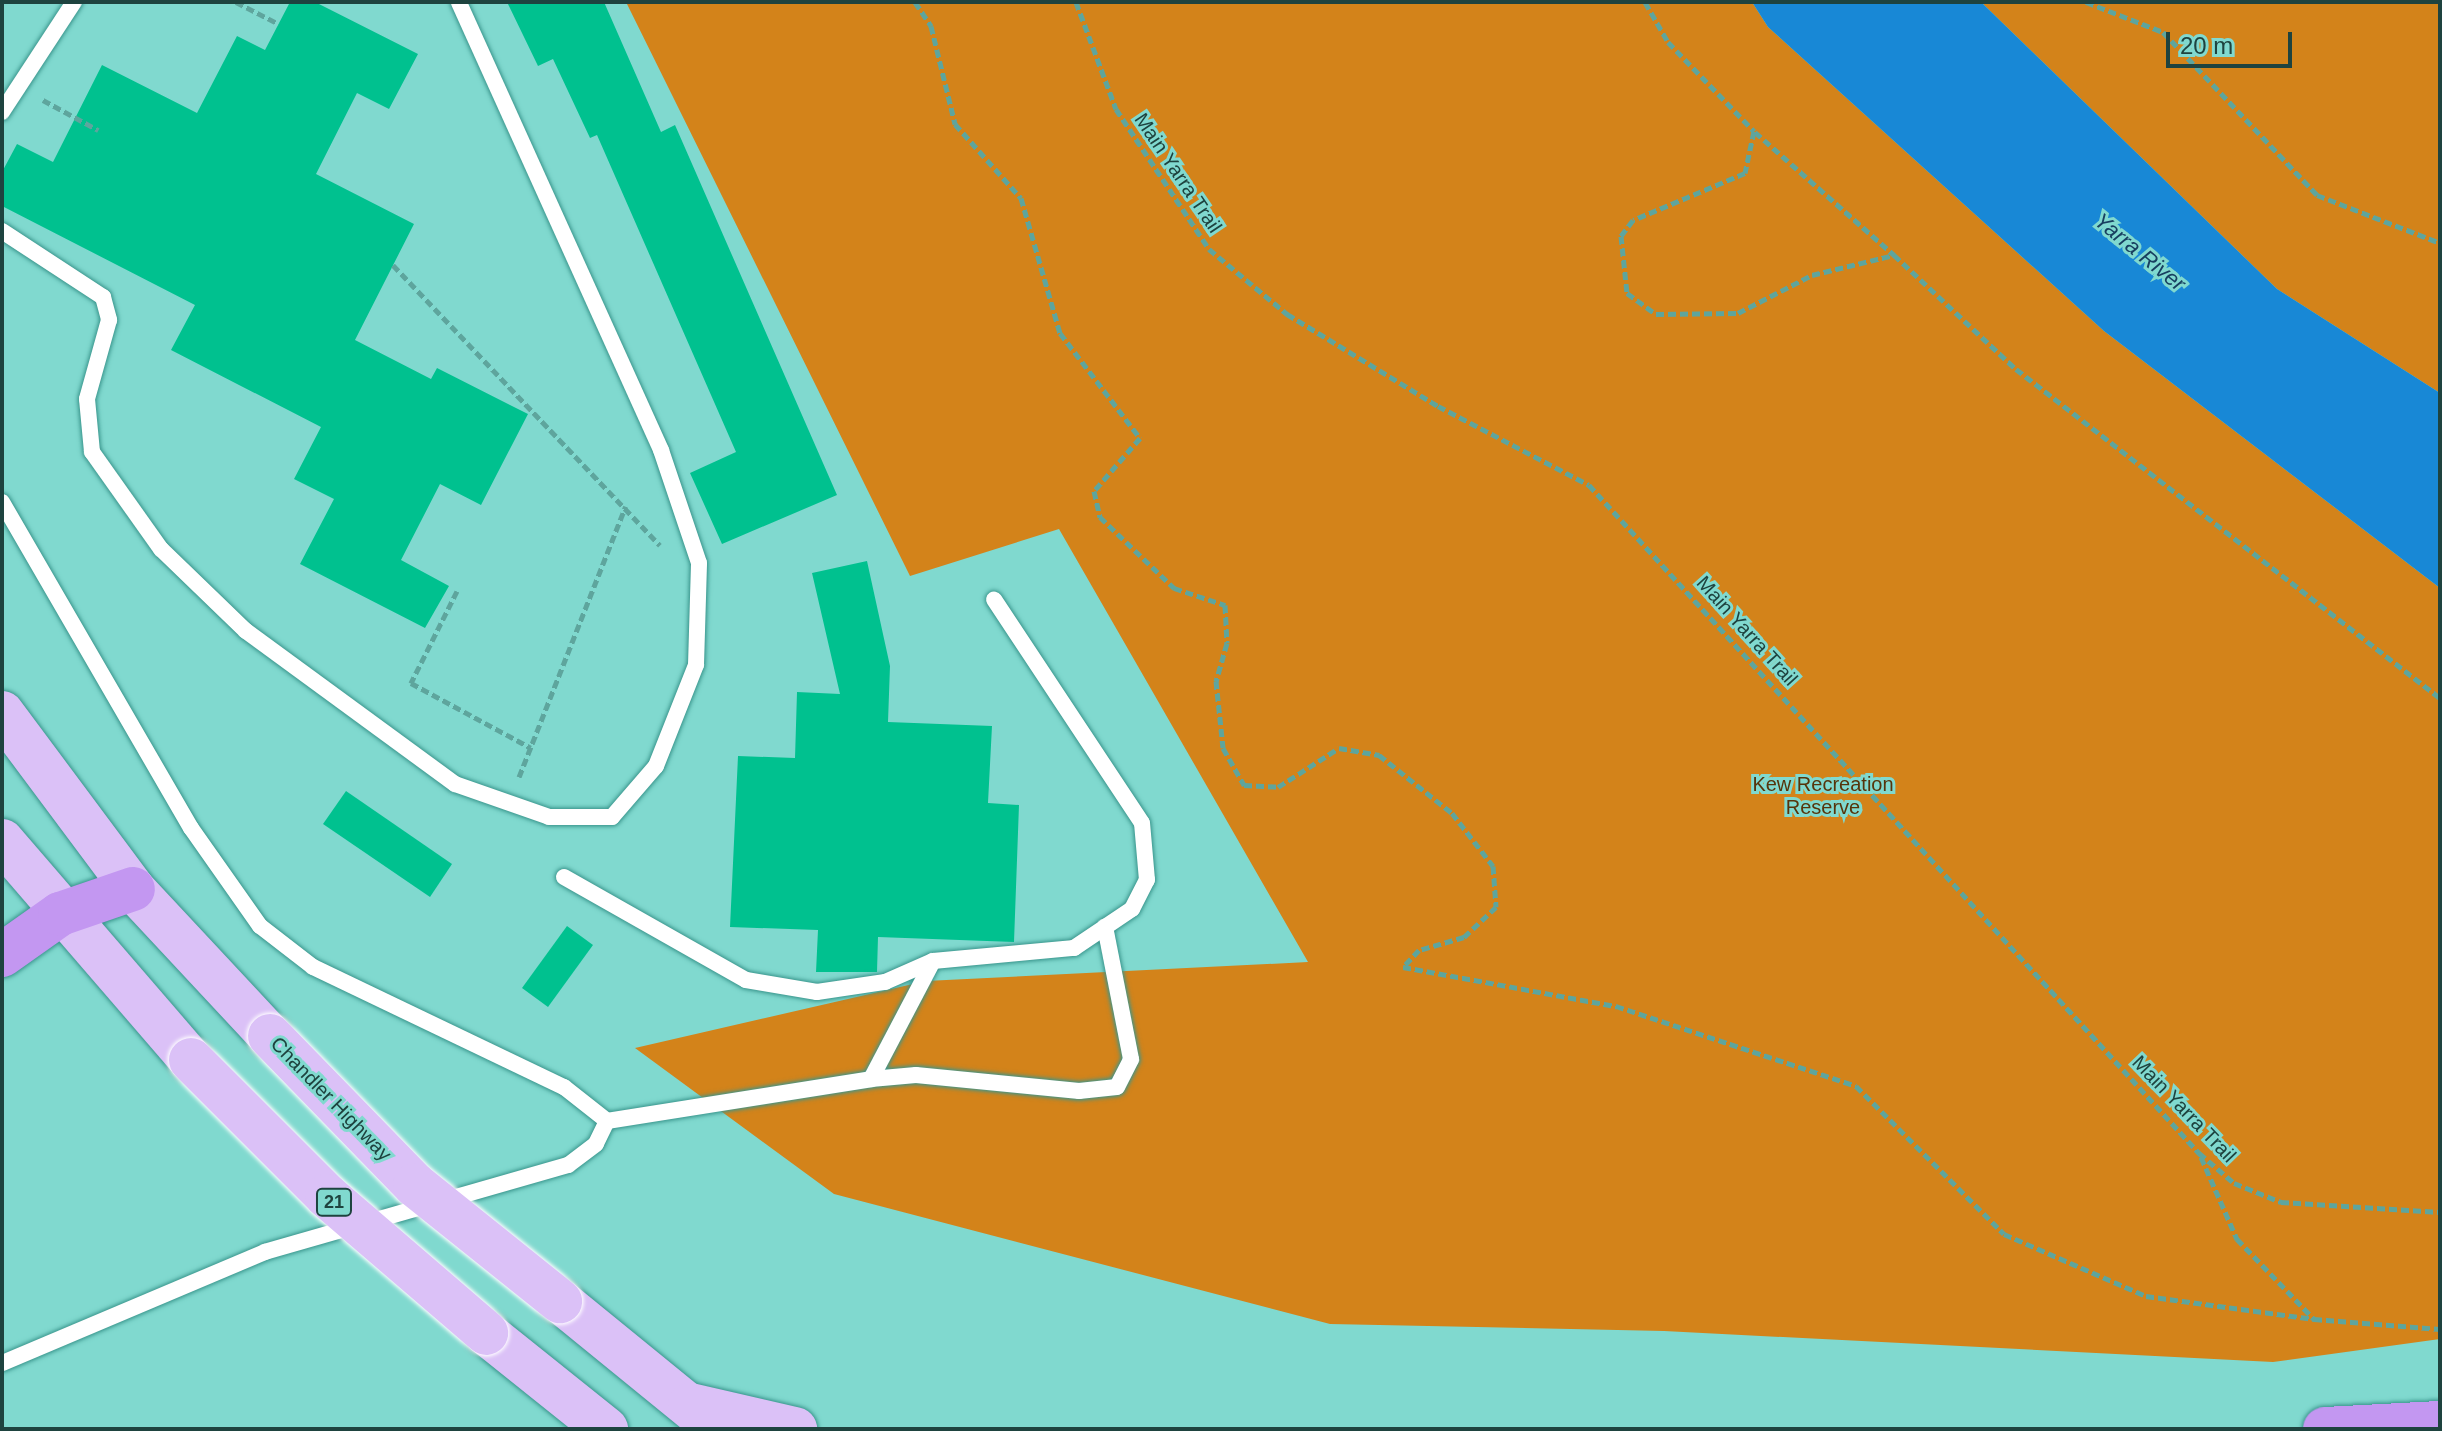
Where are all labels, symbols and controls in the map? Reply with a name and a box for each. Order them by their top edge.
scale bar [2170,16,2296,66]
text: 20 m [2180,32,2233,59]
street label: Main Yarra Trail [1129,108,1227,238]
water label: Yarra River [2089,207,2191,297]
street label: Main Yarra Trail [1691,571,1803,691]
park label: Kew Recreation Reserve [1752,773,1894,820]
street label: Chandler Highway [266,1032,396,1166]
street label: Main Yarra Trail [2127,1050,2241,1168]
road number: 21 [314,1188,354,1216]

